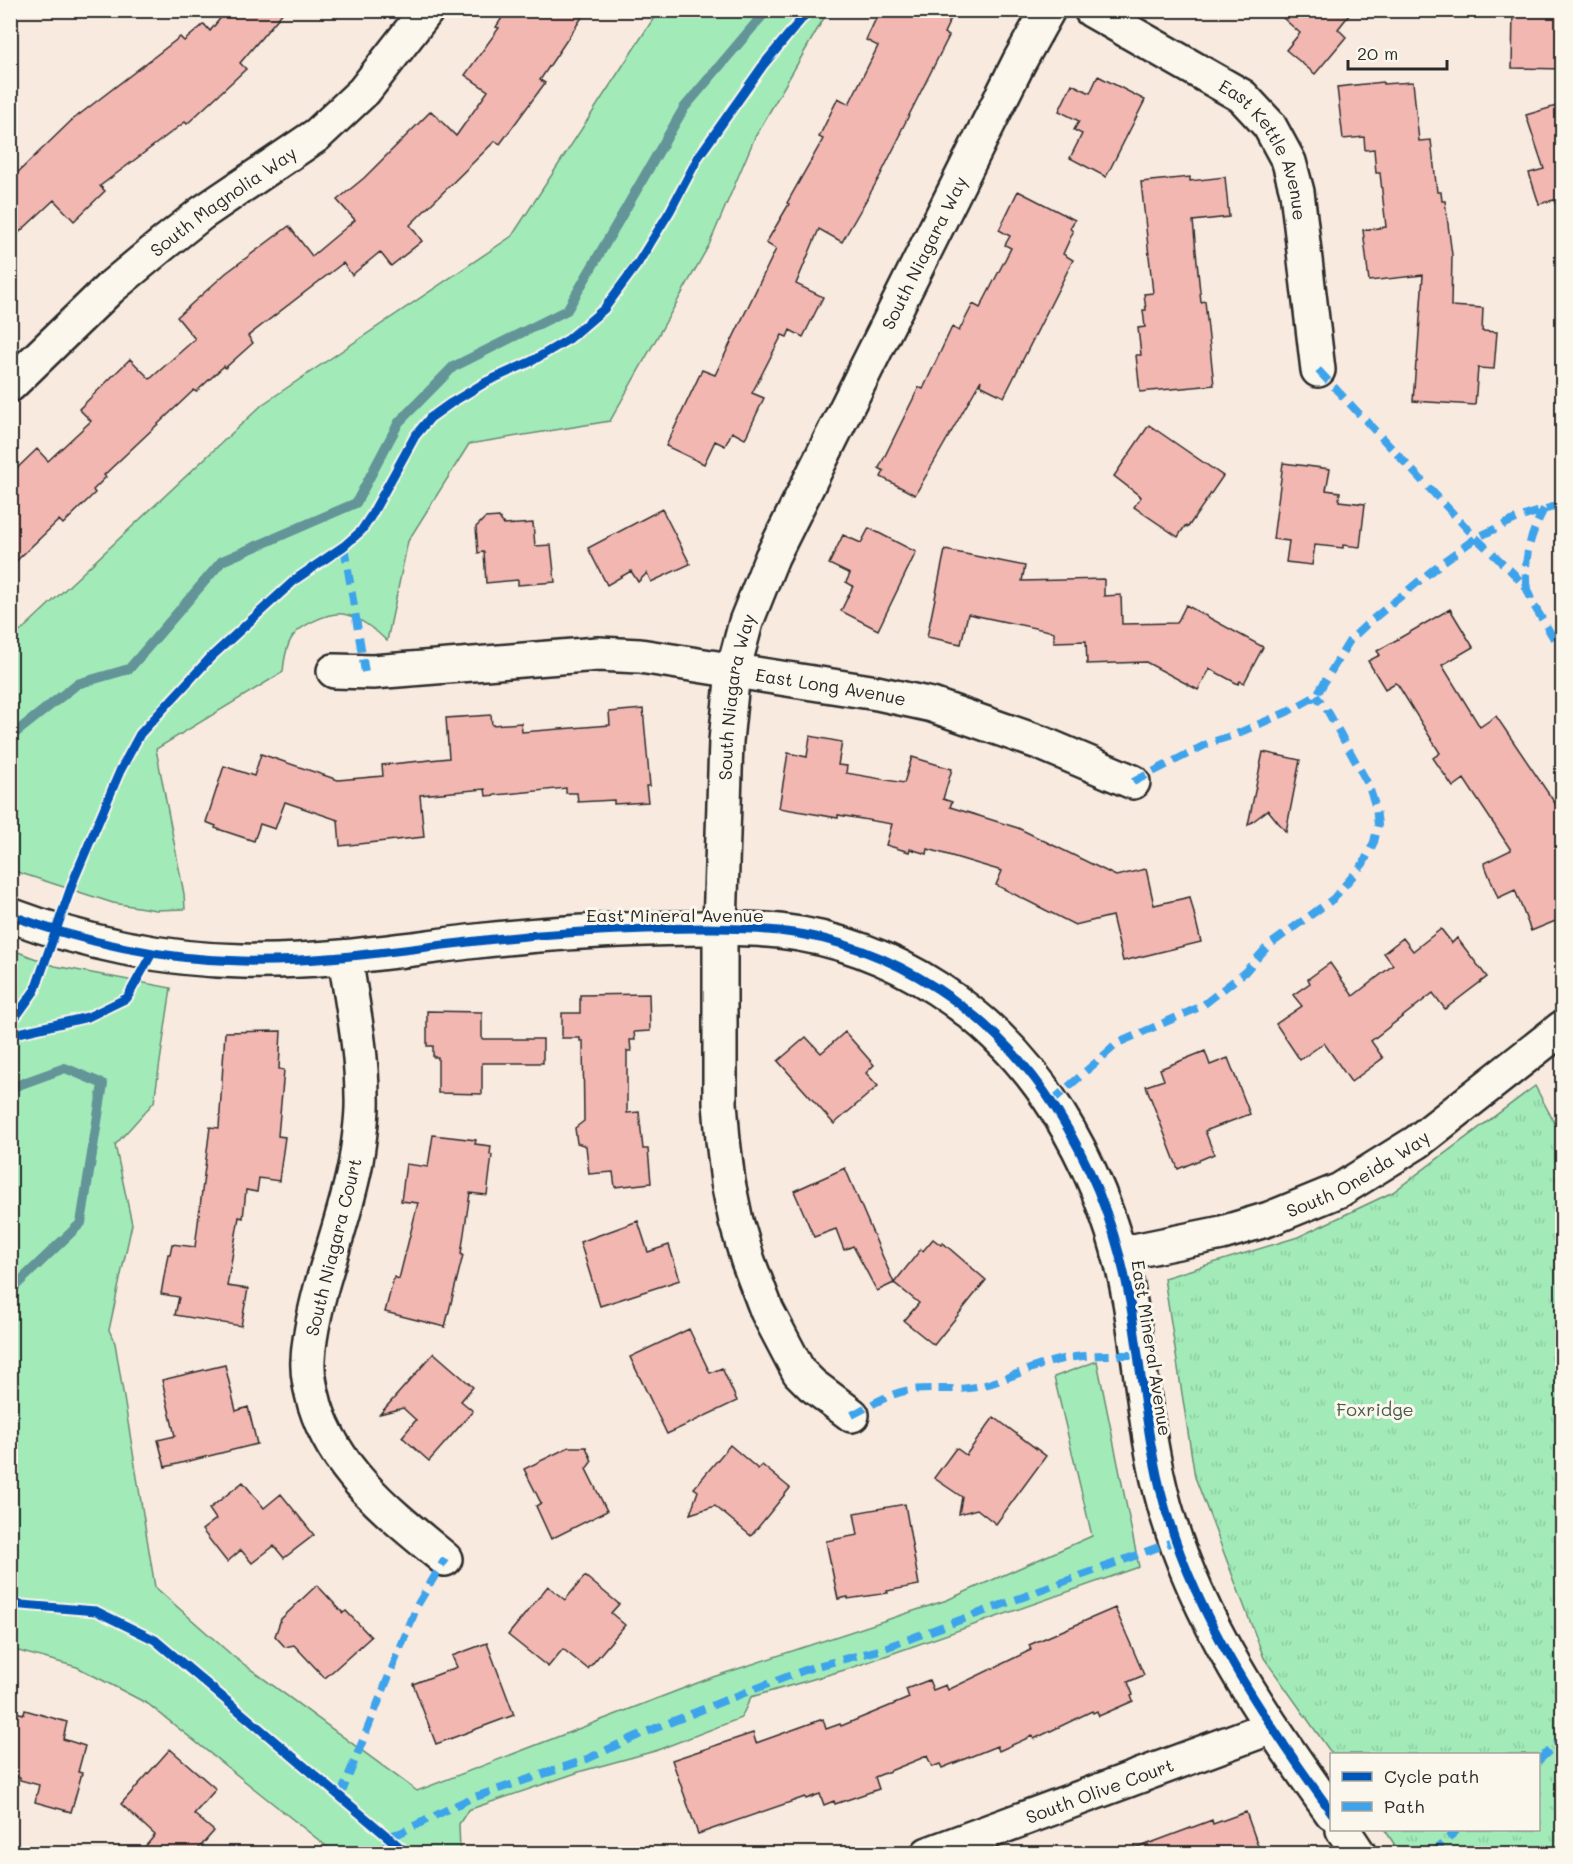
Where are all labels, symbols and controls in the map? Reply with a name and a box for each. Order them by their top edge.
scale bar [1348,33,1447,71]
text: 20 m [1357,41,1398,65]
street label: East Kettle Avenue [1215,73,1312,222]
street label: South Magnolia Way [145,141,301,262]
street label: South Niagara Way [875,172,972,334]
street label: South Niagara Way [713,610,760,781]
street label: East Long Avenue [754,662,909,711]
street label: East Mineral Avenue [586,903,764,927]
street label: South Oneida Way [1283,1125,1434,1223]
street label: South Niagara Court [299,1156,367,1338]
street label: East Mineral Avenue [1126,1258,1178,1438]
park label: Foxridge [1336,1397,1414,1421]
street label: South Olive Court [1022,1752,1177,1829]
legend [1330,1753,1540,1831]
text: Cycle path [1384,1764,1479,1788]
text: Path [1384,1794,1424,1818]

